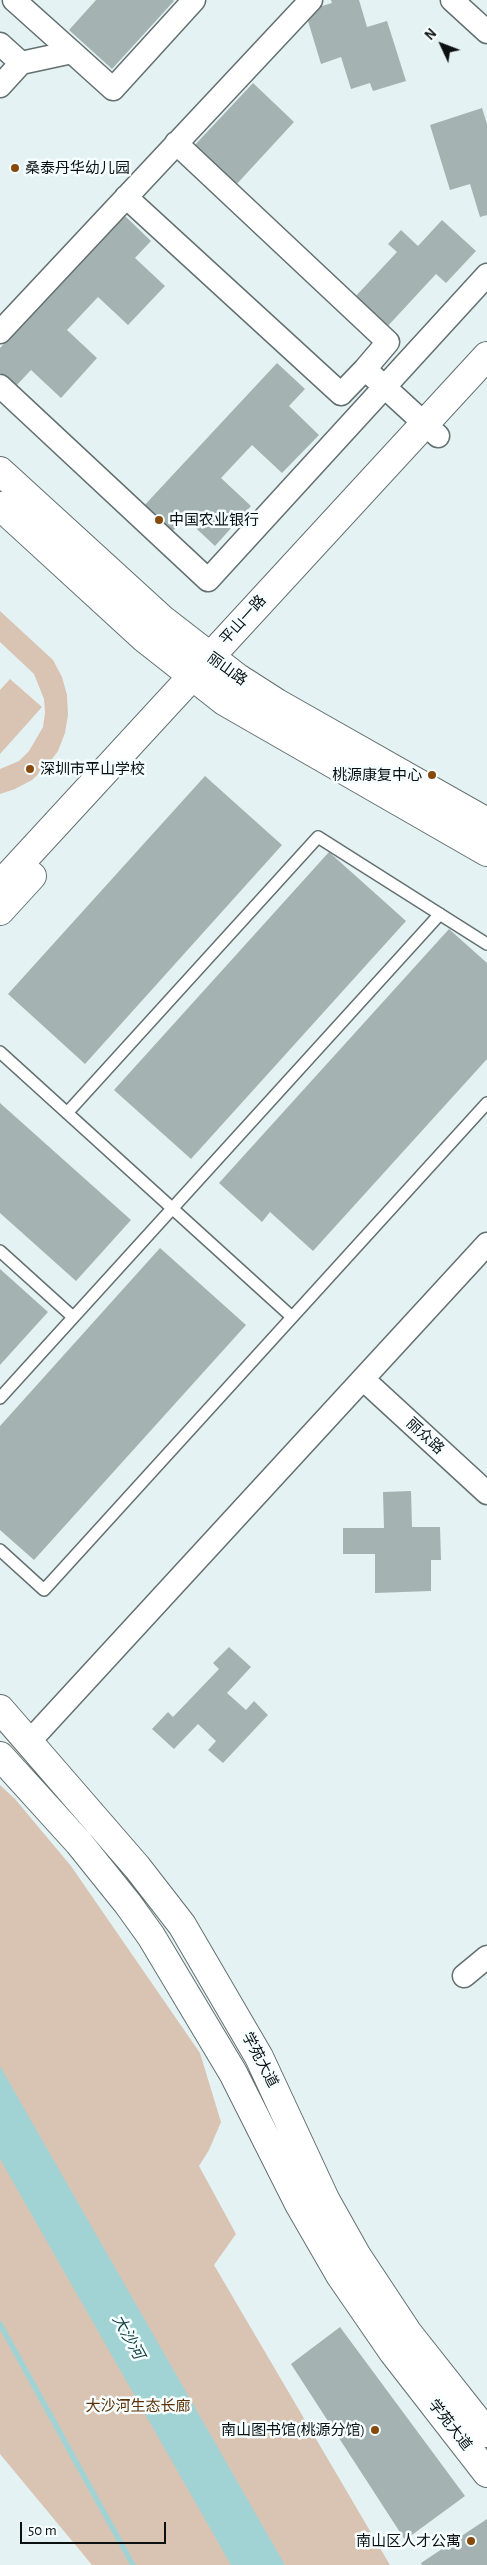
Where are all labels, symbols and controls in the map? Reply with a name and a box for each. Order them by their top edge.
north arrow [417,20,467,70]
text: N [423,26,439,43]
place label: 桑泰丹华幼儿园 [25,159,130,177]
marker: 桑泰丹华幼儿园 [9,162,21,174]
place label: 中国农业银行 [169,511,259,529]
marker: 中国农业银行 [153,514,165,526]
street label: 平山一路 [216,592,270,648]
street label: 丽山路 [204,648,250,690]
place label: 深圳市平山学校 [40,760,145,778]
marker: 深圳市平山学校 [24,763,36,775]
place label: 桃源康复中心 [332,766,422,784]
marker: 桃源康复中心 [426,769,438,781]
street label: 丽众路 [402,1414,448,1458]
street label: 学苑大道 [238,2029,282,2091]
water label: 大沙河 [108,2311,148,2363]
street label: 学苑大道 [424,2396,476,2454]
park label: 大沙河生态长廊 [86,2397,190,2415]
place label: 南山图书馆(桃源分馆) [221,2421,365,2439]
marker: 南山图书馆(桃源分馆) [369,2424,381,2436]
scale bar [22,2512,169,2544]
text: 50 m [28,2523,57,2538]
place label: 南山区人才公寓 [356,2532,461,2550]
marker: 南山区人才公寓 [465,2535,477,2547]

